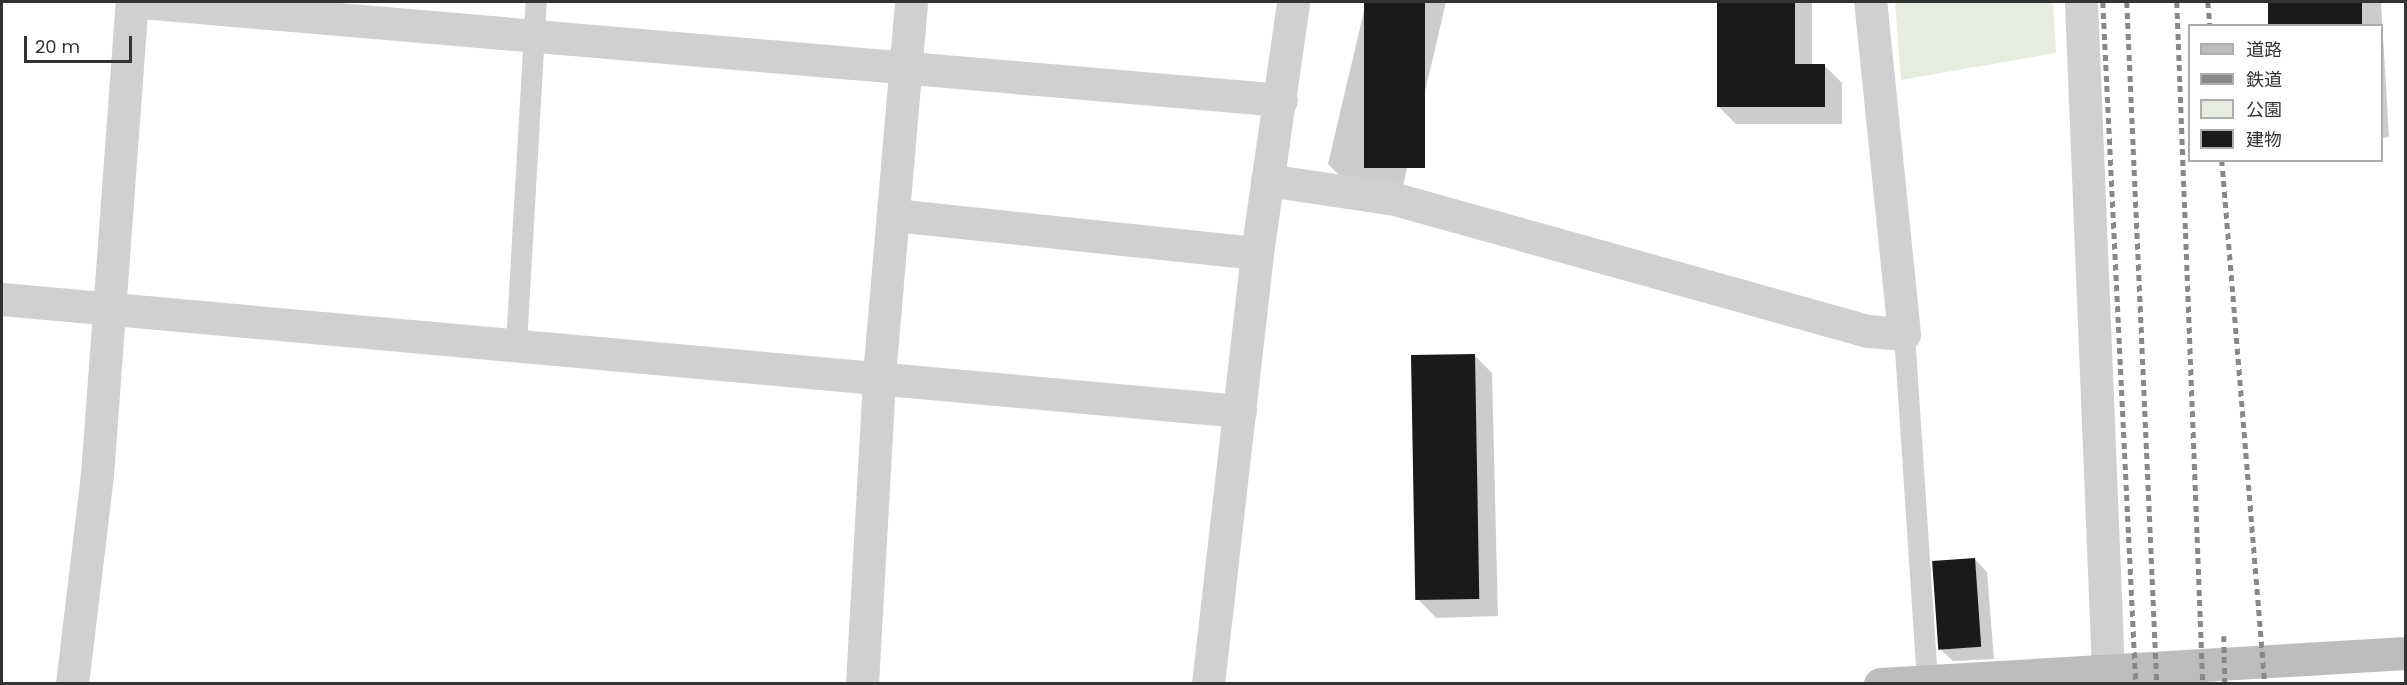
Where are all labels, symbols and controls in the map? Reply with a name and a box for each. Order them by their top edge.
scale bar [27,24,135,62]
legend [2188,24,2383,162]
text: 20 m [35,34,80,59]
text: 道路 [2246,37,2282,62]
text: 鉄道 [2246,67,2282,92]
text: 公園 [2246,97,2282,122]
text: 建物 [2246,127,2282,152]

